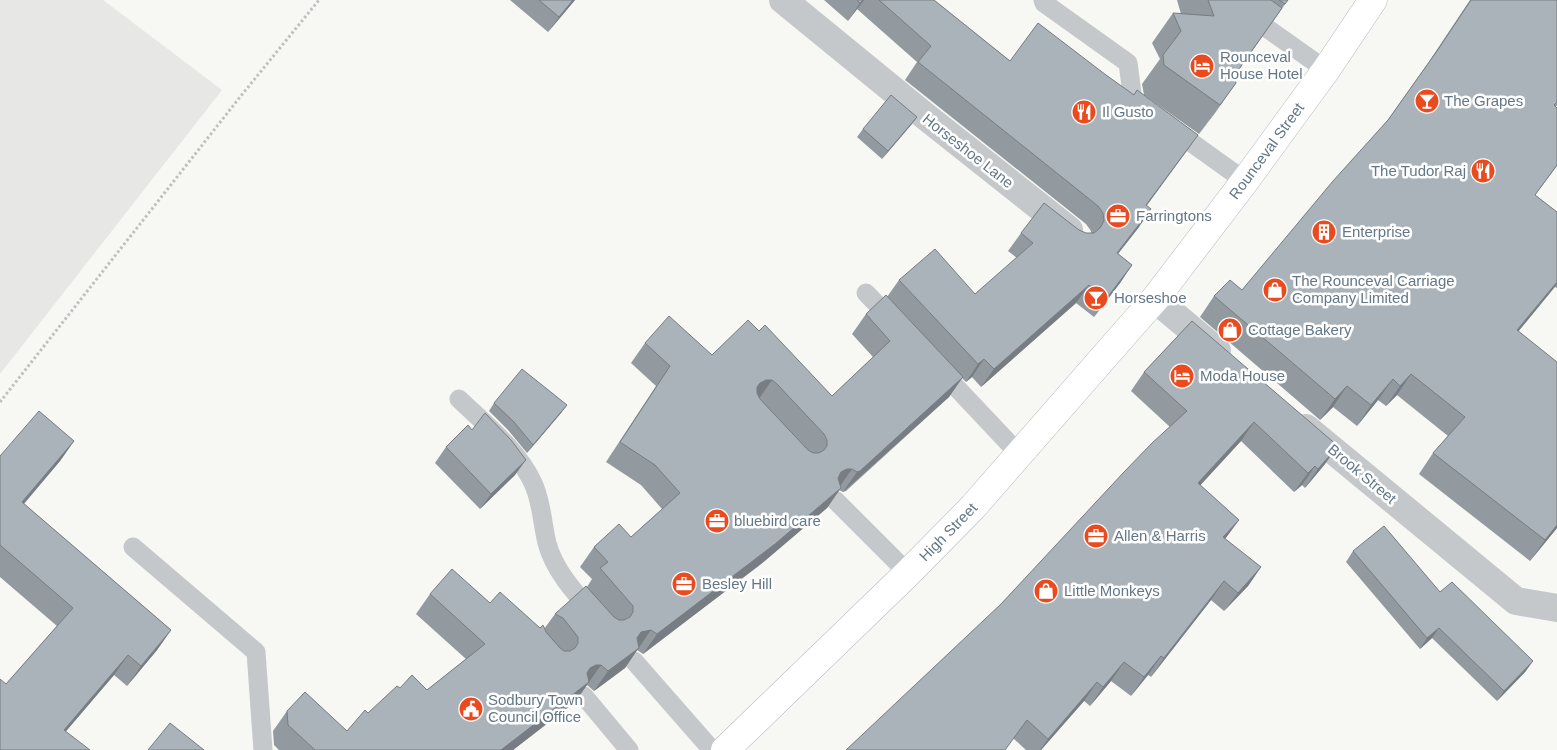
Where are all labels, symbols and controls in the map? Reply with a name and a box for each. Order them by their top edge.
place label: Rounceval House Hotel [1220,48,1303,82]
hotel icon: Rounceval House Hotel [1189,53,1215,79]
bar icon: The Grapes [1414,88,1440,114]
place label: The Grapes [1444,92,1523,109]
restaurant icon: Il Gusto [1071,99,1097,125]
street label: Rounceval Street [1225,99,1308,202]
place label: Il Gusto [1102,103,1154,120]
street label: Horseshoe Lane [920,110,1017,191]
restaurant icon: The Tudor Raj [1470,158,1496,184]
place label: The Tudor Raj [1371,162,1466,179]
office icon: Farringtons [1105,203,1131,229]
place label: Farringtons [1136,207,1212,224]
building icon: Enterprise [1311,219,1337,245]
place label: Enterprise [1342,223,1410,240]
place label: The Rounceval Carriage Company Limited [1292,272,1455,306]
shop icon: The Rounceval Carriage Company Limited [1262,277,1288,303]
bar icon: Horseshoe [1083,285,1109,311]
place label: Horseshoe [1114,289,1187,306]
shop icon: Cottage Bakery [1217,317,1243,343]
place label: Cottage Bakery [1248,321,1352,338]
hotel icon: Moda House [1169,363,1195,389]
place label: Moda House [1200,367,1285,384]
street label: Brook Street [1325,440,1400,507]
street label: High Street [916,499,981,564]
office icon: bluebird care [704,508,730,534]
place label: bluebird care [734,512,821,529]
office icon: Allen & Harris [1083,523,1109,549]
place label: Allen & Harris [1114,527,1206,544]
office icon: Besley Hill [671,571,697,597]
place label: Besley Hill [702,575,772,592]
shop icon: Little Monkeys [1033,578,1059,604]
place label: Little Monkeys [1064,582,1160,599]
place label: Sodbury Town Council Office [488,691,583,725]
public building icon: Sodbury Town Council Office [458,696,484,722]

